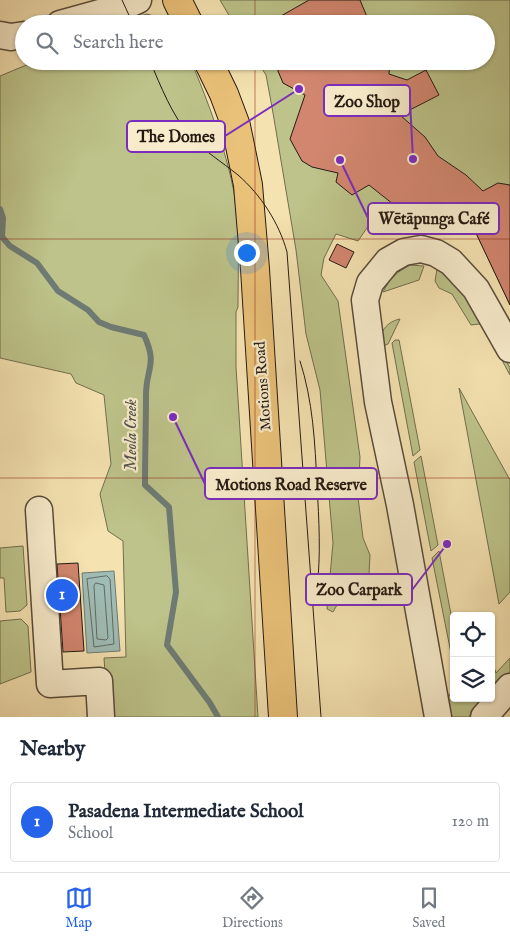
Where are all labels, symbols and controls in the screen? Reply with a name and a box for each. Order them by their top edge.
search box [15,15,495,70]
icon: search [33,29,61,57]
text: Search here [73,31,164,55]
callout: Zoo Shop [324,85,410,116]
text: Zoo Shop [334,93,400,113]
callout: The Domes [127,121,225,152]
text: The Domes [136,128,215,148]
callout: Wētāpunga Café [368,203,499,234]
text: Wētāpunga Café [378,210,490,230]
your location [234,240,260,266]
street label: Motions Road [250,340,276,431]
water label: Meola Creek [122,399,142,471]
callout: Motions Road Reserve [205,468,377,499]
text: Motions Road Reserve [215,476,368,496]
callout: Zoo Carpark [306,574,412,605]
pin: 1 [46,576,78,614]
text: Zoo Carpark [316,581,403,601]
map controls [450,612,495,702]
button: locate [450,612,495,657]
button: layers [450,657,495,702]
text: Nearby [20,736,85,763]
text: Pasadena Intermediate School [68,800,303,824]
text: 1 [34,812,40,832]
text: 120 m [452,812,489,832]
text: School [68,824,113,844]
tab: Map [65,884,93,932]
tab: Directions [222,884,283,932]
tab: Saved [412,884,445,932]

